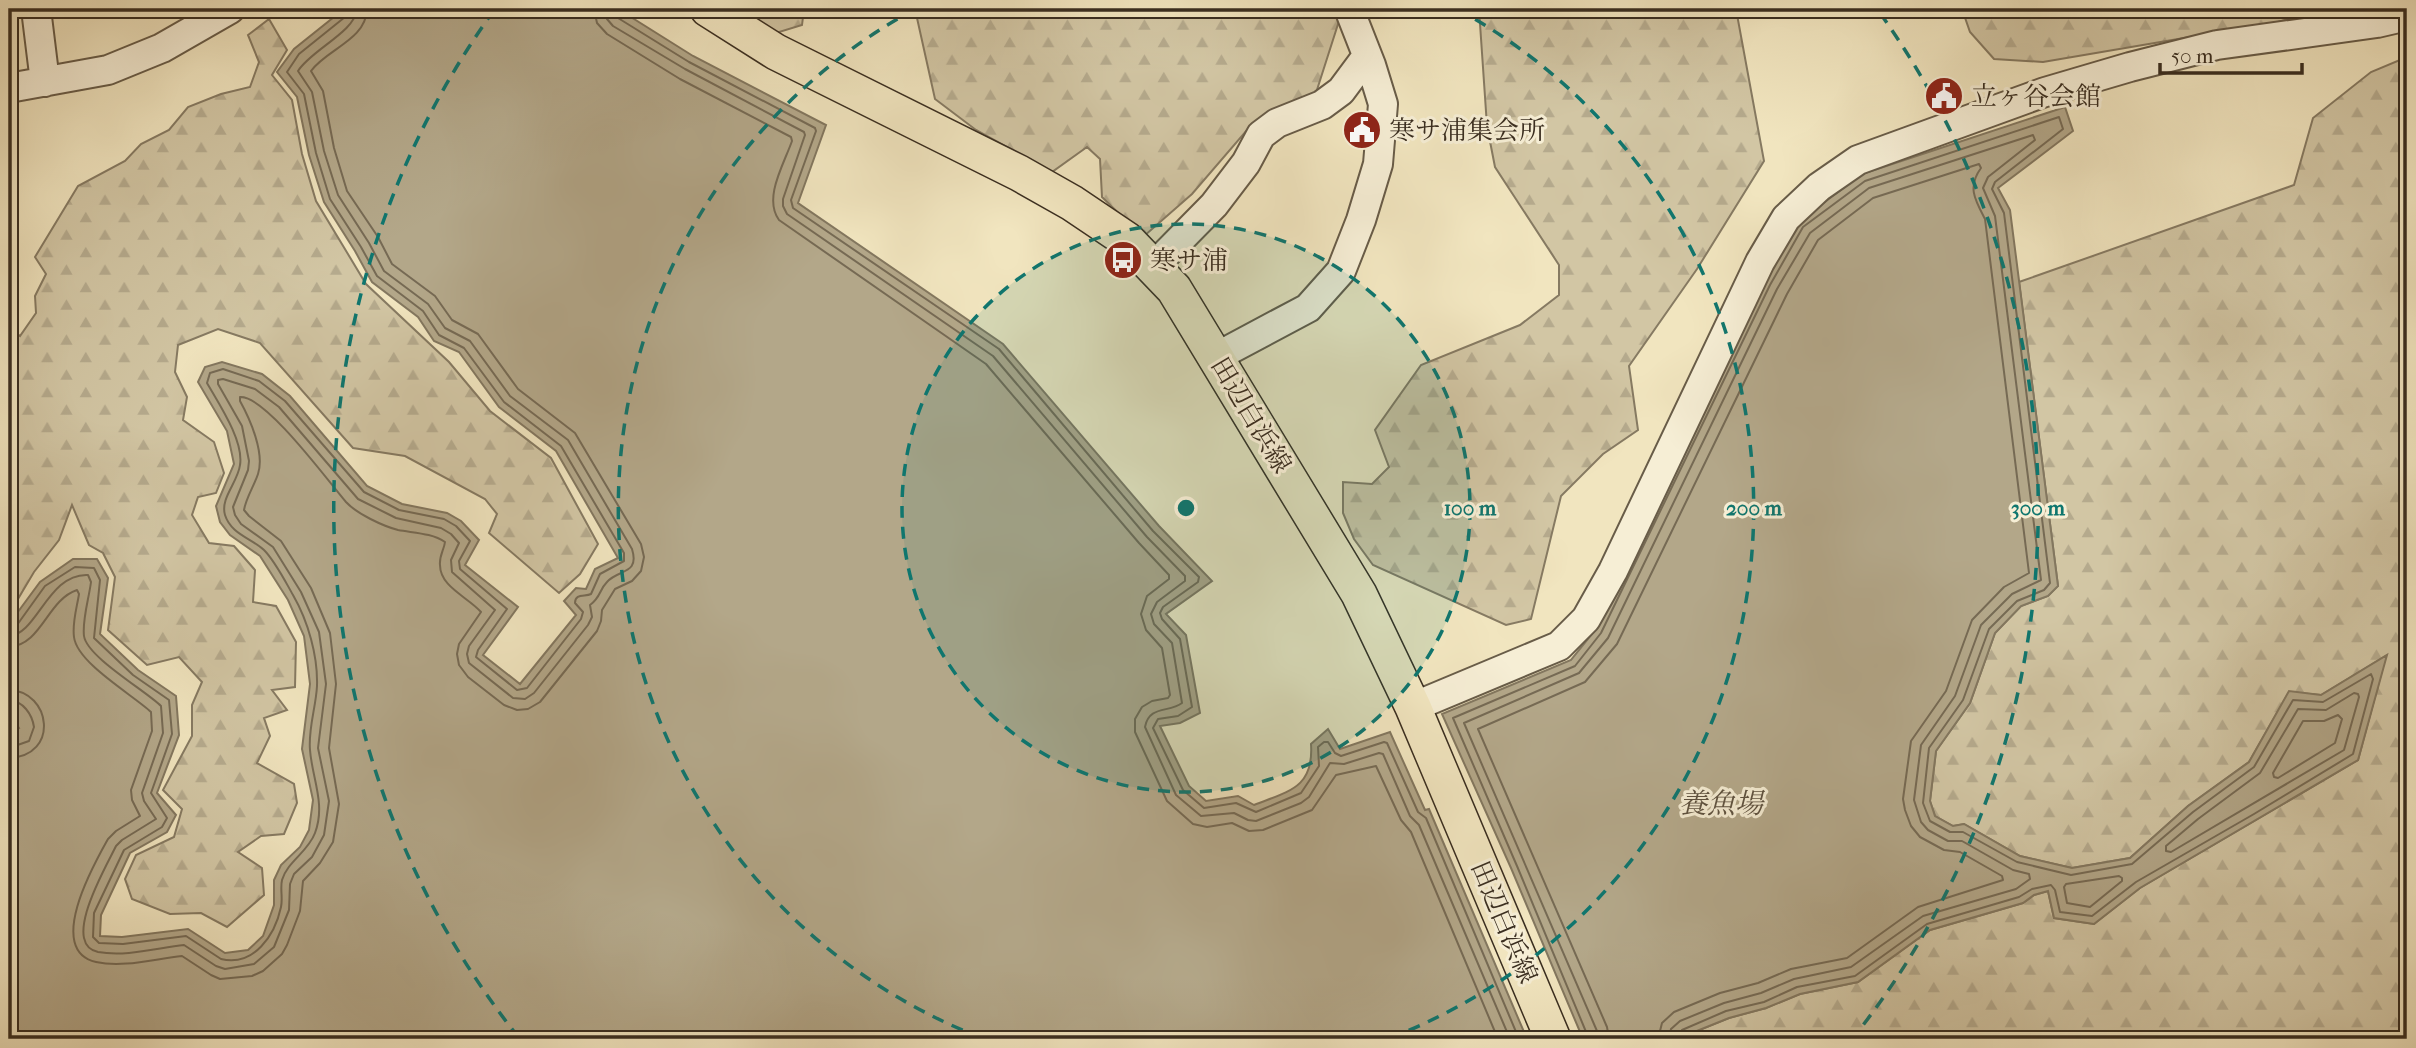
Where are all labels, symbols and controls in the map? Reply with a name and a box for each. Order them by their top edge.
scale bar [2160,32,2302,76]
text: 50 m [2171,44,2214,68]
public building icon: 立ヶ谷会館 [1923,75,1965,117]
place label: 立ヶ谷会館 [1971,81,2101,112]
public building icon: 寒サ浦集会所 [1341,109,1383,151]
place label: 寒サ浦集会所 [1389,115,1545,146]
bus stop icon: 寒サ浦 [1102,239,1144,281]
place label: 寒サ浦 [1150,245,1228,276]
street label: 田辺白浜線 [1204,351,1298,479]
centre of rings [1174,496,1198,520]
text: 100 m [1444,496,1497,520]
text: 200 m [1726,496,1783,520]
text: 300 m [2011,496,2065,520]
water label: 養魚場 [1679,787,1766,820]
street label: 田辺白浜線 [1464,856,1544,988]

